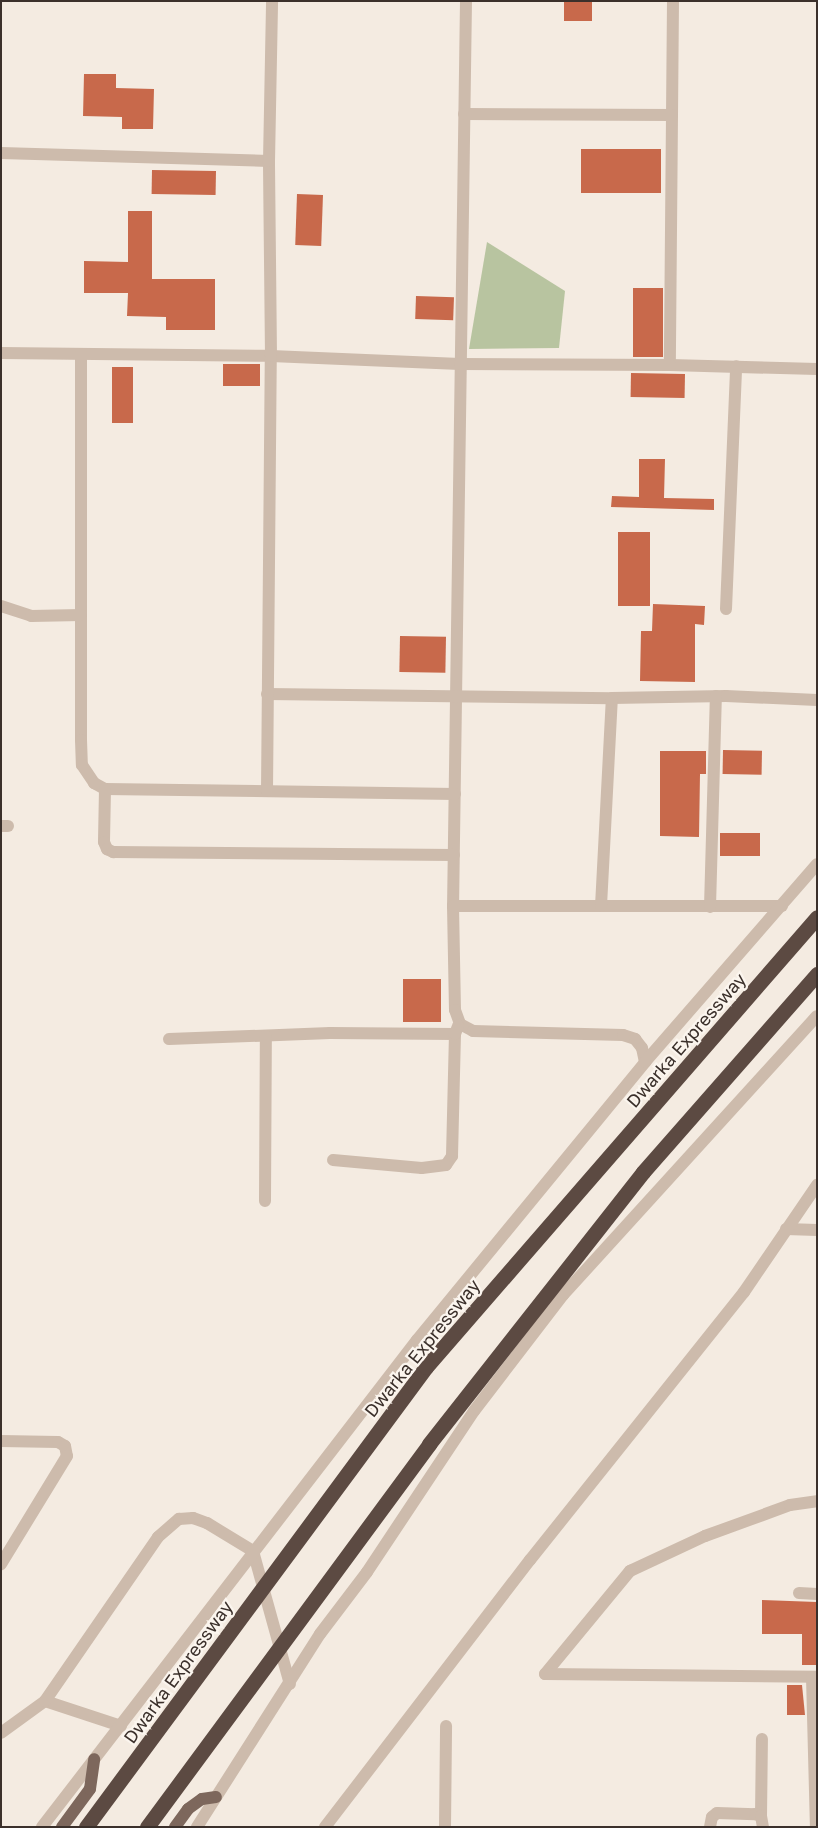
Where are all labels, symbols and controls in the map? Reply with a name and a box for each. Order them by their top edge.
street label: Dwarka Expressway [622,968,750,1112]
street label: Dwarka Expressway [360,1275,484,1421]
street label: Dwarka Expressway [119,1596,237,1748]

